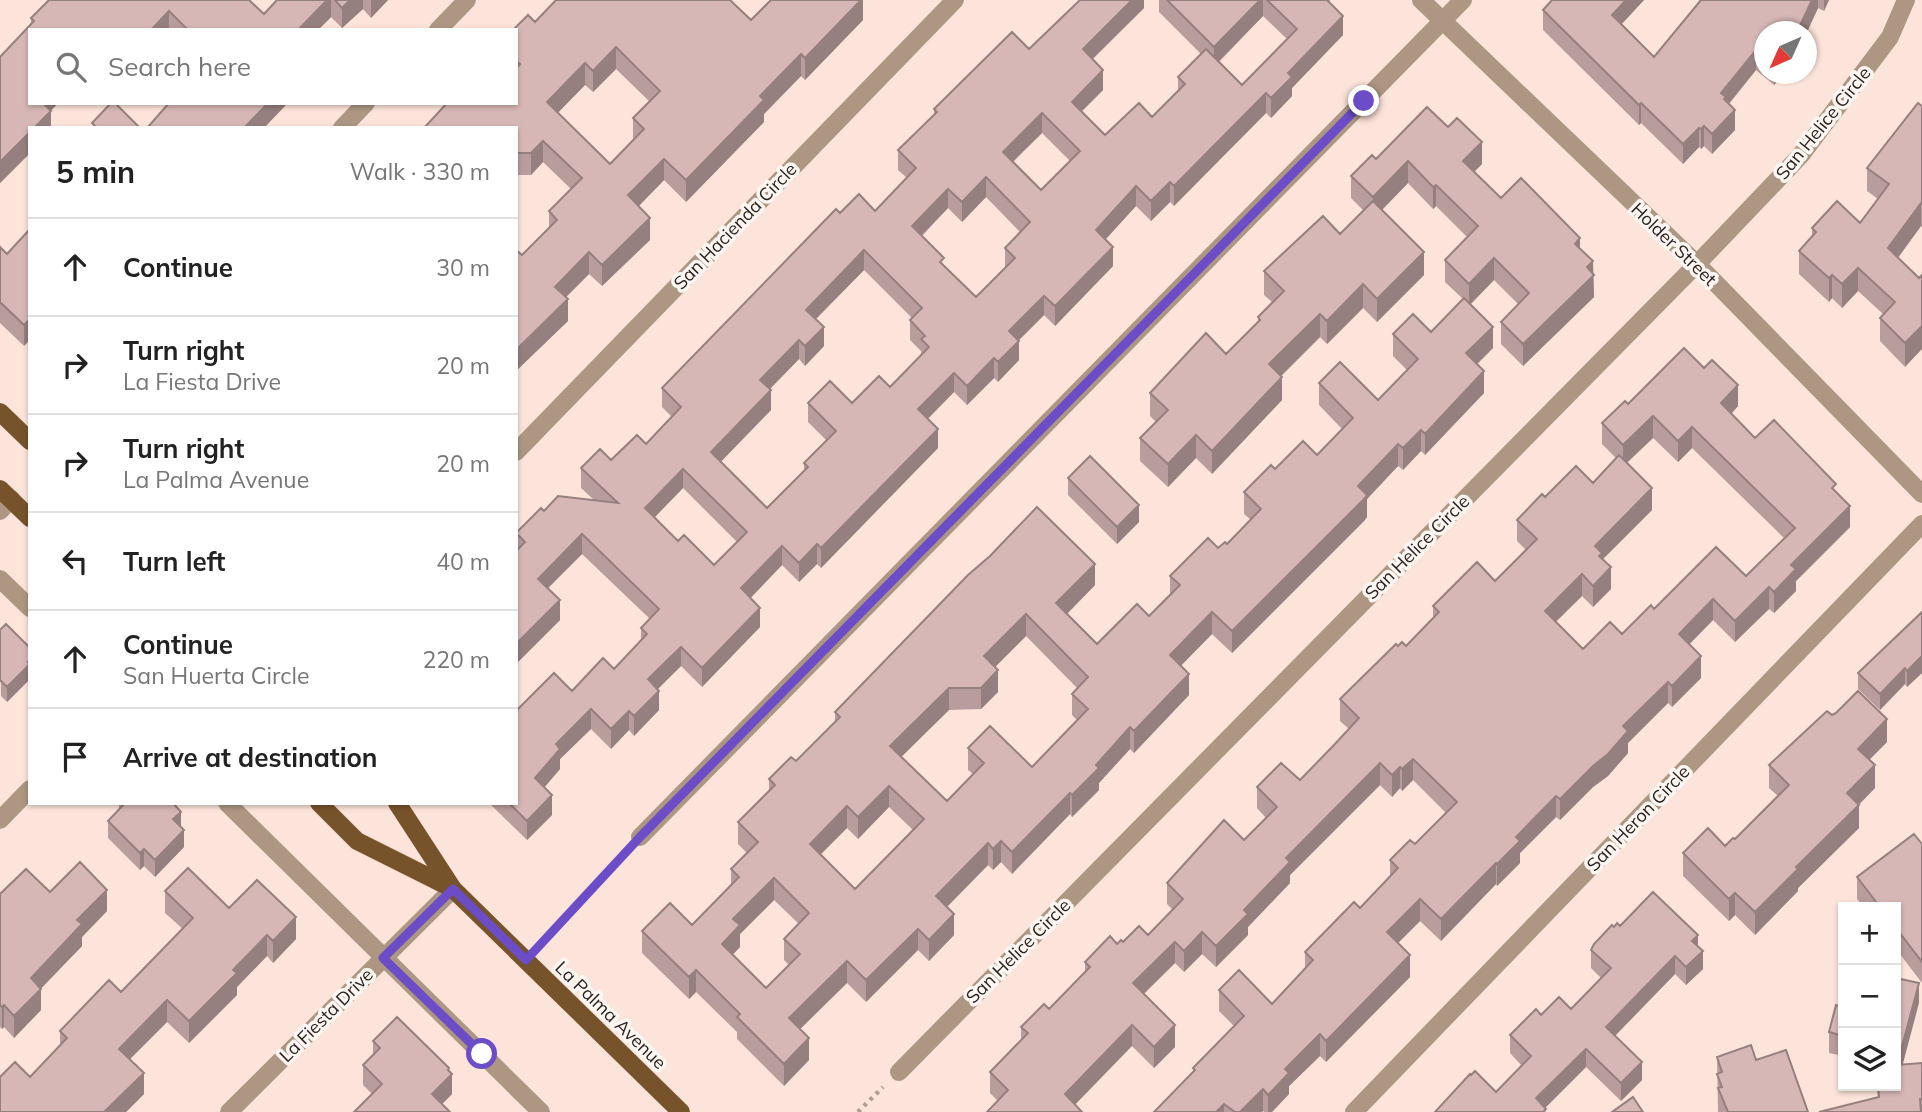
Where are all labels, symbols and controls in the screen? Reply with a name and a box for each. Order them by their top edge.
north arrow [1754,21,1817,84]
search box [28,28,518,105]
icon: search [52,48,90,86]
text: Search here [108,50,251,83]
street label: San Helice Circle [1770,62,1876,184]
route end [1348,85,1379,116]
text: 5 min [56,153,135,191]
text: Walk · 330 m [350,157,490,186]
street label: San Hacienda Circle [668,158,802,294]
street label: Holder Street [1626,198,1722,290]
icon: ahead [56,248,94,286]
text: Continue [123,251,233,284]
text: 30 m [436,253,490,282]
text: Turn right [123,334,244,367]
icon: right [56,346,94,384]
text: 20 m [436,351,490,380]
text: La Fiesta Drive [123,367,281,396]
text: Turn right [123,432,244,465]
icon: right [56,444,94,482]
text: 20 m [436,449,490,478]
text: La Palma Avenue [123,465,309,494]
street label: San Helice Circle [1360,490,1474,604]
icon: left [56,542,94,580]
text: Turn left [123,545,225,578]
text: 40 m [436,547,490,576]
text: Continue [123,628,233,661]
icon: ahead [56,640,94,678]
text: 220 m [422,645,490,674]
text: San Huerta Circle [123,661,310,690]
icon: arrive [56,738,94,776]
text: Arrive at destination [123,741,378,774]
street label: San Heron Circle [1582,760,1694,876]
street label: San Helice Circle [961,894,1075,1008]
map controls [1838,902,1901,1091]
button: + [1838,902,1901,965]
street label: La Palma Avenue [551,956,671,1074]
street label: La Fiesta Drive [274,963,378,1067]
button: − [1838,965,1901,1028]
button: layers [1838,1028,1901,1091]
route start [466,1038,497,1069]

